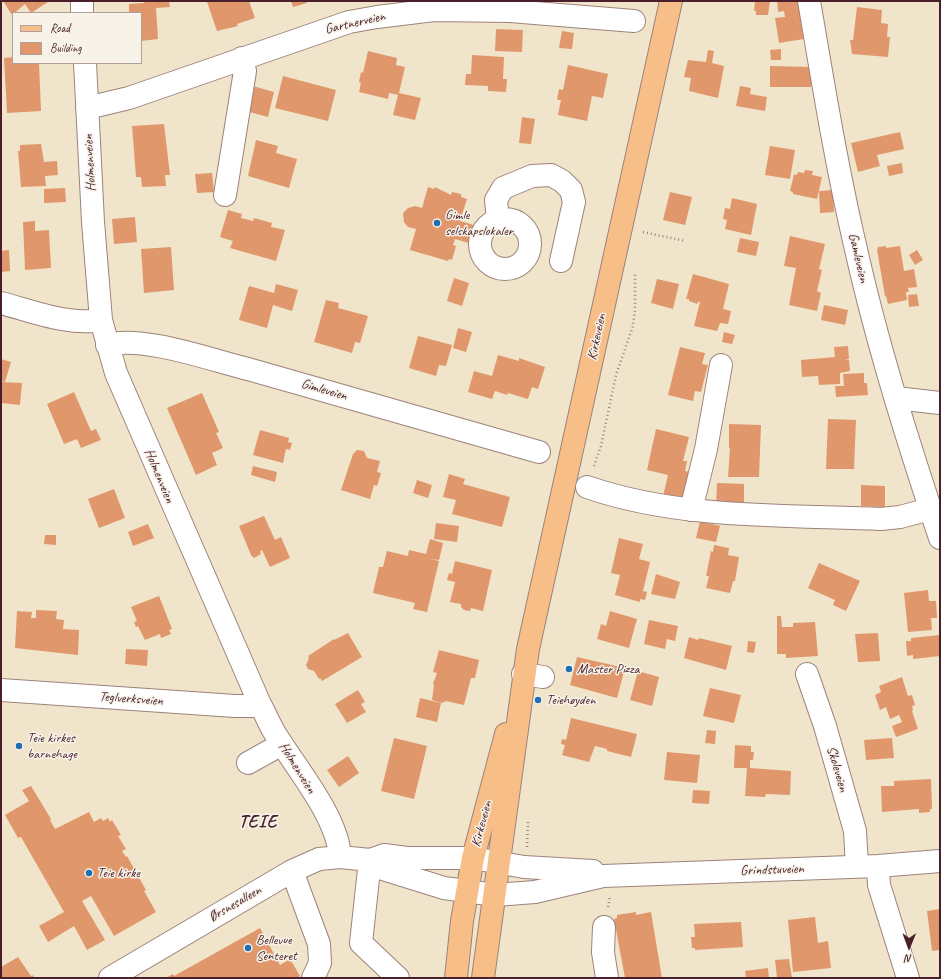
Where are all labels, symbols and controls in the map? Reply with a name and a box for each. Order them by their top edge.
street label: Gartnerveien [323,8,387,38]
legend [12,12,142,64]
text: Road [50,20,70,36]
text: Building [50,40,82,56]
street label: Holmenveien [80,134,100,192]
place label: Gimle selskapslokaler [445,207,513,240]
marker: Gimle selskapslokaler [432,218,442,228]
street label: Gamleveien [844,232,872,284]
street label: Kirkeveien [584,312,610,362]
street label: Gimleveien [299,375,349,405]
street label: Holmenveien [140,446,178,506]
place label: Master Pizza [577,661,639,677]
marker: Master Pizza [564,664,574,674]
street label: Teglverksveien [99,688,163,710]
place label: Teiehøyden [546,692,595,708]
marker: Teiehøyden [533,695,543,705]
place label: Teie kirkes barnehage [27,730,77,762]
street label: Holmenveien [275,739,319,797]
marker: Teie kirkes barnehage [14,741,24,751]
street label: Skoleveien [822,744,852,794]
street label: Kirkeveien [468,799,496,849]
district label: TEIE [239,811,277,833]
street label: Grindstuveien [740,860,804,880]
place label: Teie kirke [97,865,140,881]
marker: Teie kirke [84,868,94,878]
street label: Ørsnesalleen [206,882,264,926]
north arrow [889,927,929,967]
place label: Bellevue Senteret [256,932,297,964]
marker: Bellevue Senteret [243,943,253,953]
text: N [905,952,912,966]

